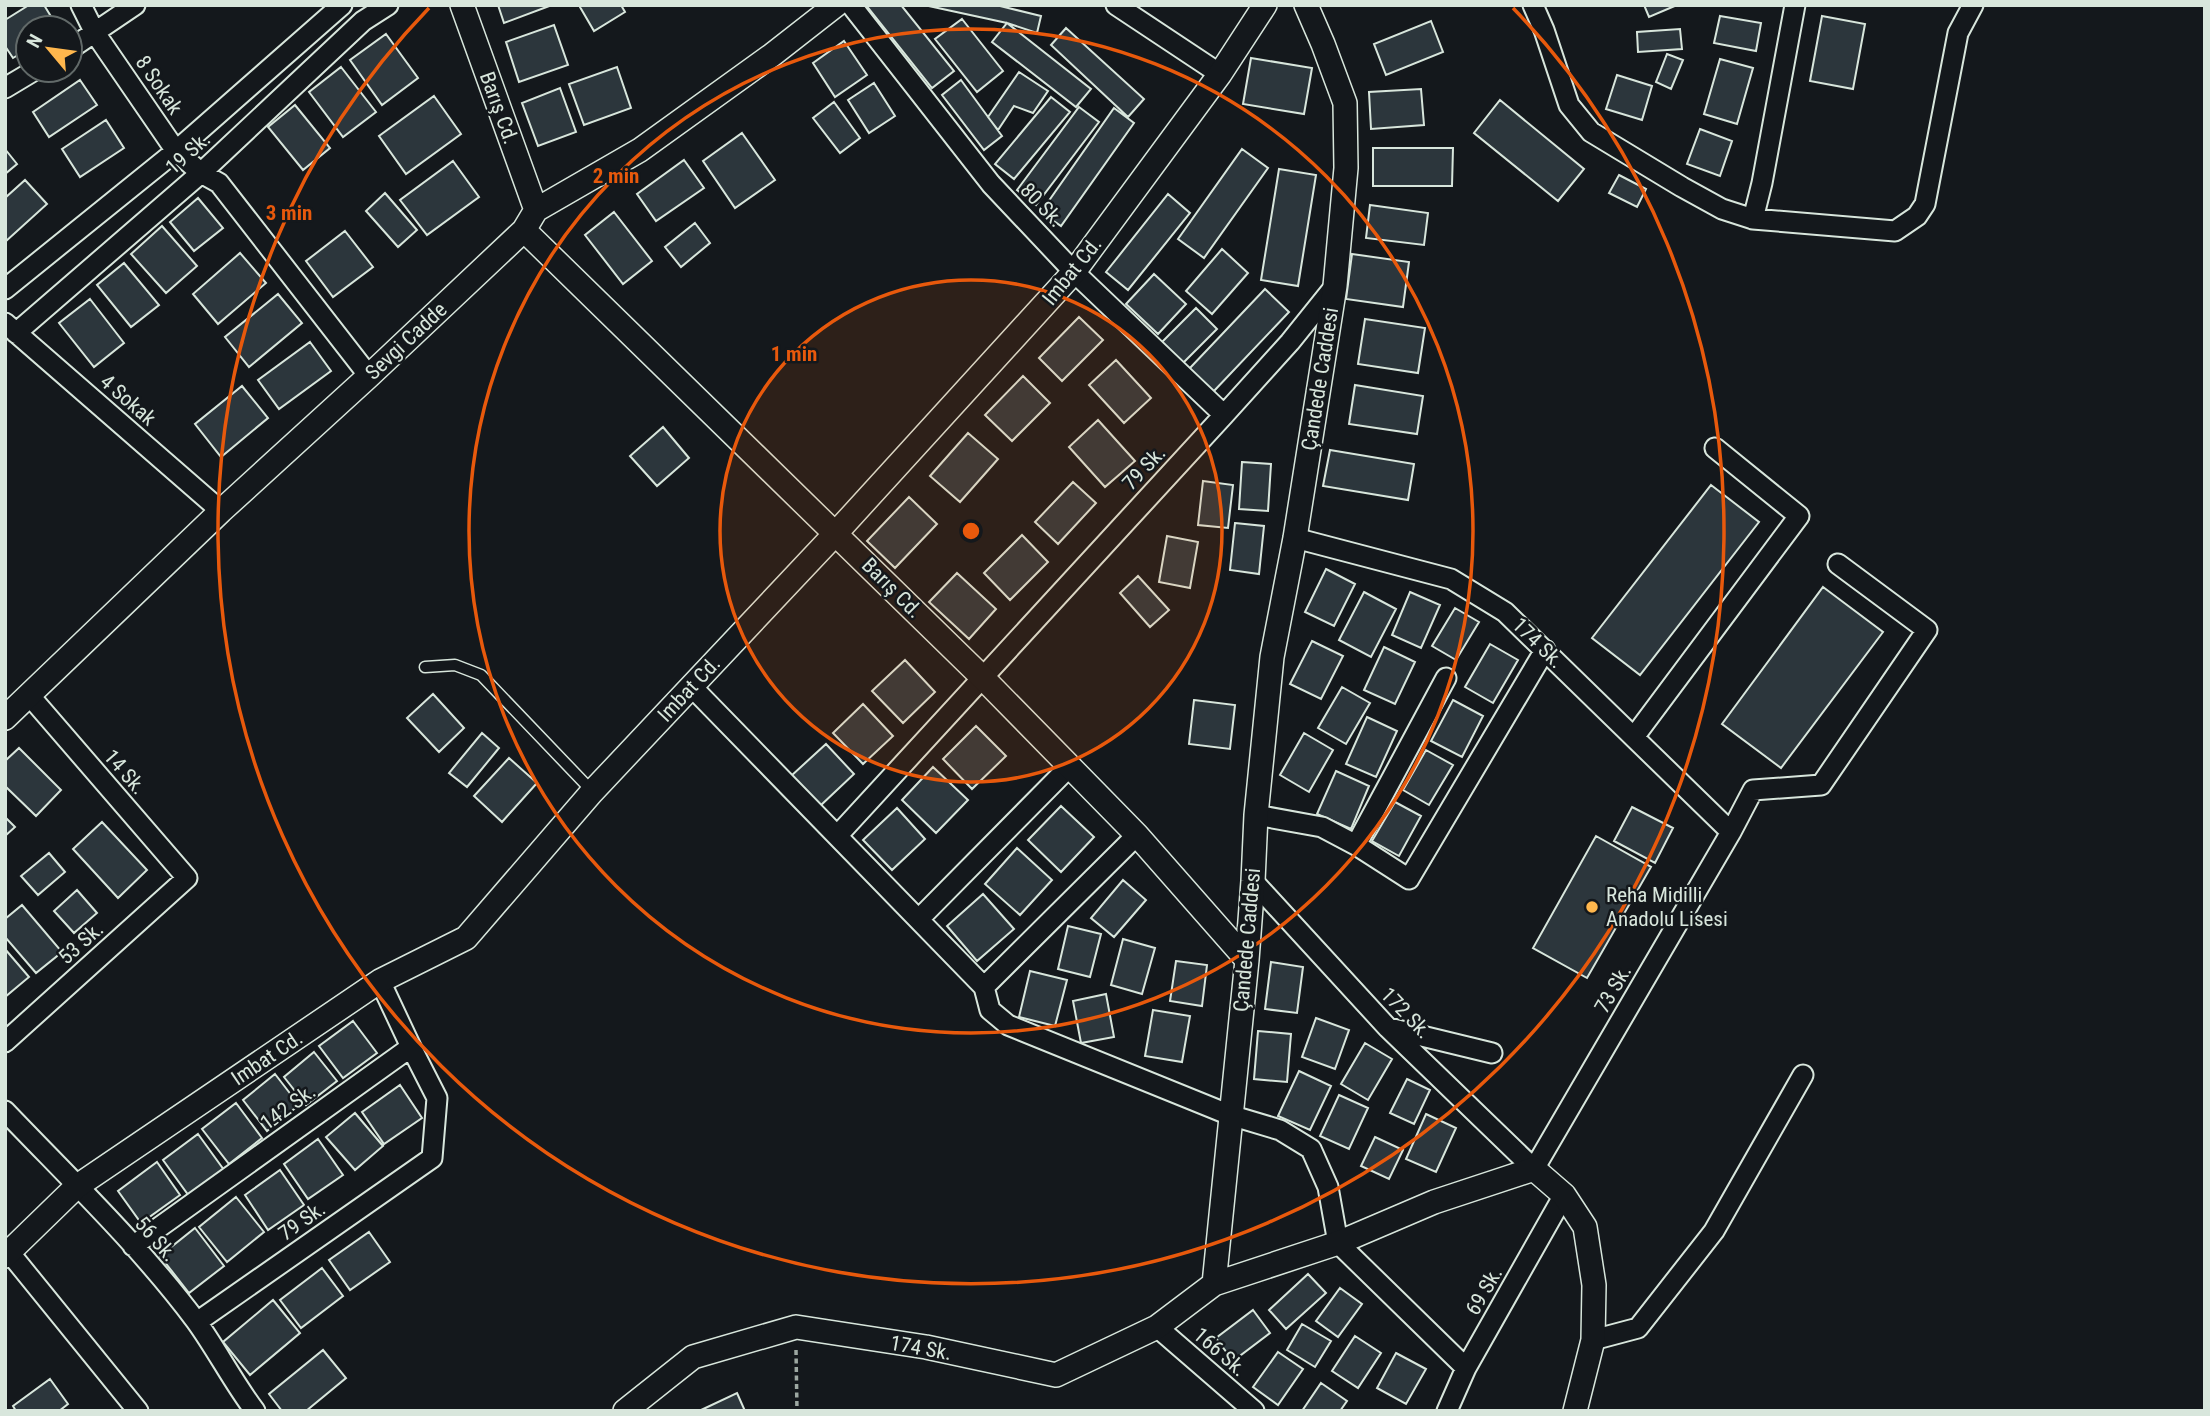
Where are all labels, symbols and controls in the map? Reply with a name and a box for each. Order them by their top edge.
north arrow [14,14,84,84]
text: N [22,30,47,52]
street label: 8 Sokak [131,51,188,119]
street label: Barış Cd. [475,69,523,147]
street label: 19 Sk. [161,127,215,179]
text: 2 min [593,164,639,188]
street label: 80 Sk. [1015,178,1069,232]
text: 3 min [266,201,312,225]
street label: Imbat Cd. [1037,232,1107,310]
street label: Sevgi Cadde [360,297,452,385]
street label: Çandede Caddesi [1297,306,1343,452]
text: 1 min [771,342,817,366]
street label: 4 Sokak [95,369,161,431]
street label: 79 Sk. [1118,441,1170,495]
centre of rings [959,519,983,543]
street label: Barış Cd. [857,553,927,623]
street label: 174 Sk. [1507,613,1569,673]
street label: Imbat Cd. [653,651,725,727]
street label: 14 Sk. [99,745,151,799]
street label: Çandede Caddesi [1229,867,1265,1013]
place label: Reha Midilli Anadolu Lisesi [1606,883,1728,931]
marker: Reha Midilli Anadolu Lisesi [1584,899,1600,915]
street label: 53 Sk. [54,917,108,969]
street label: 73 Sk. [1590,961,1636,1017]
street label: 172 Sk. [1376,982,1436,1044]
street label: Imbat Cd. [227,1026,307,1090]
street label: 142 Sk. [256,1079,320,1135]
street label: 79 Sk. [274,1196,330,1246]
street label: 56 Sk. [130,1212,182,1266]
street label: 69 Sk. [1461,1263,1507,1319]
street label: 166 Sk. [1189,1323,1251,1381]
street label: 174 Sk. [888,1331,954,1365]

